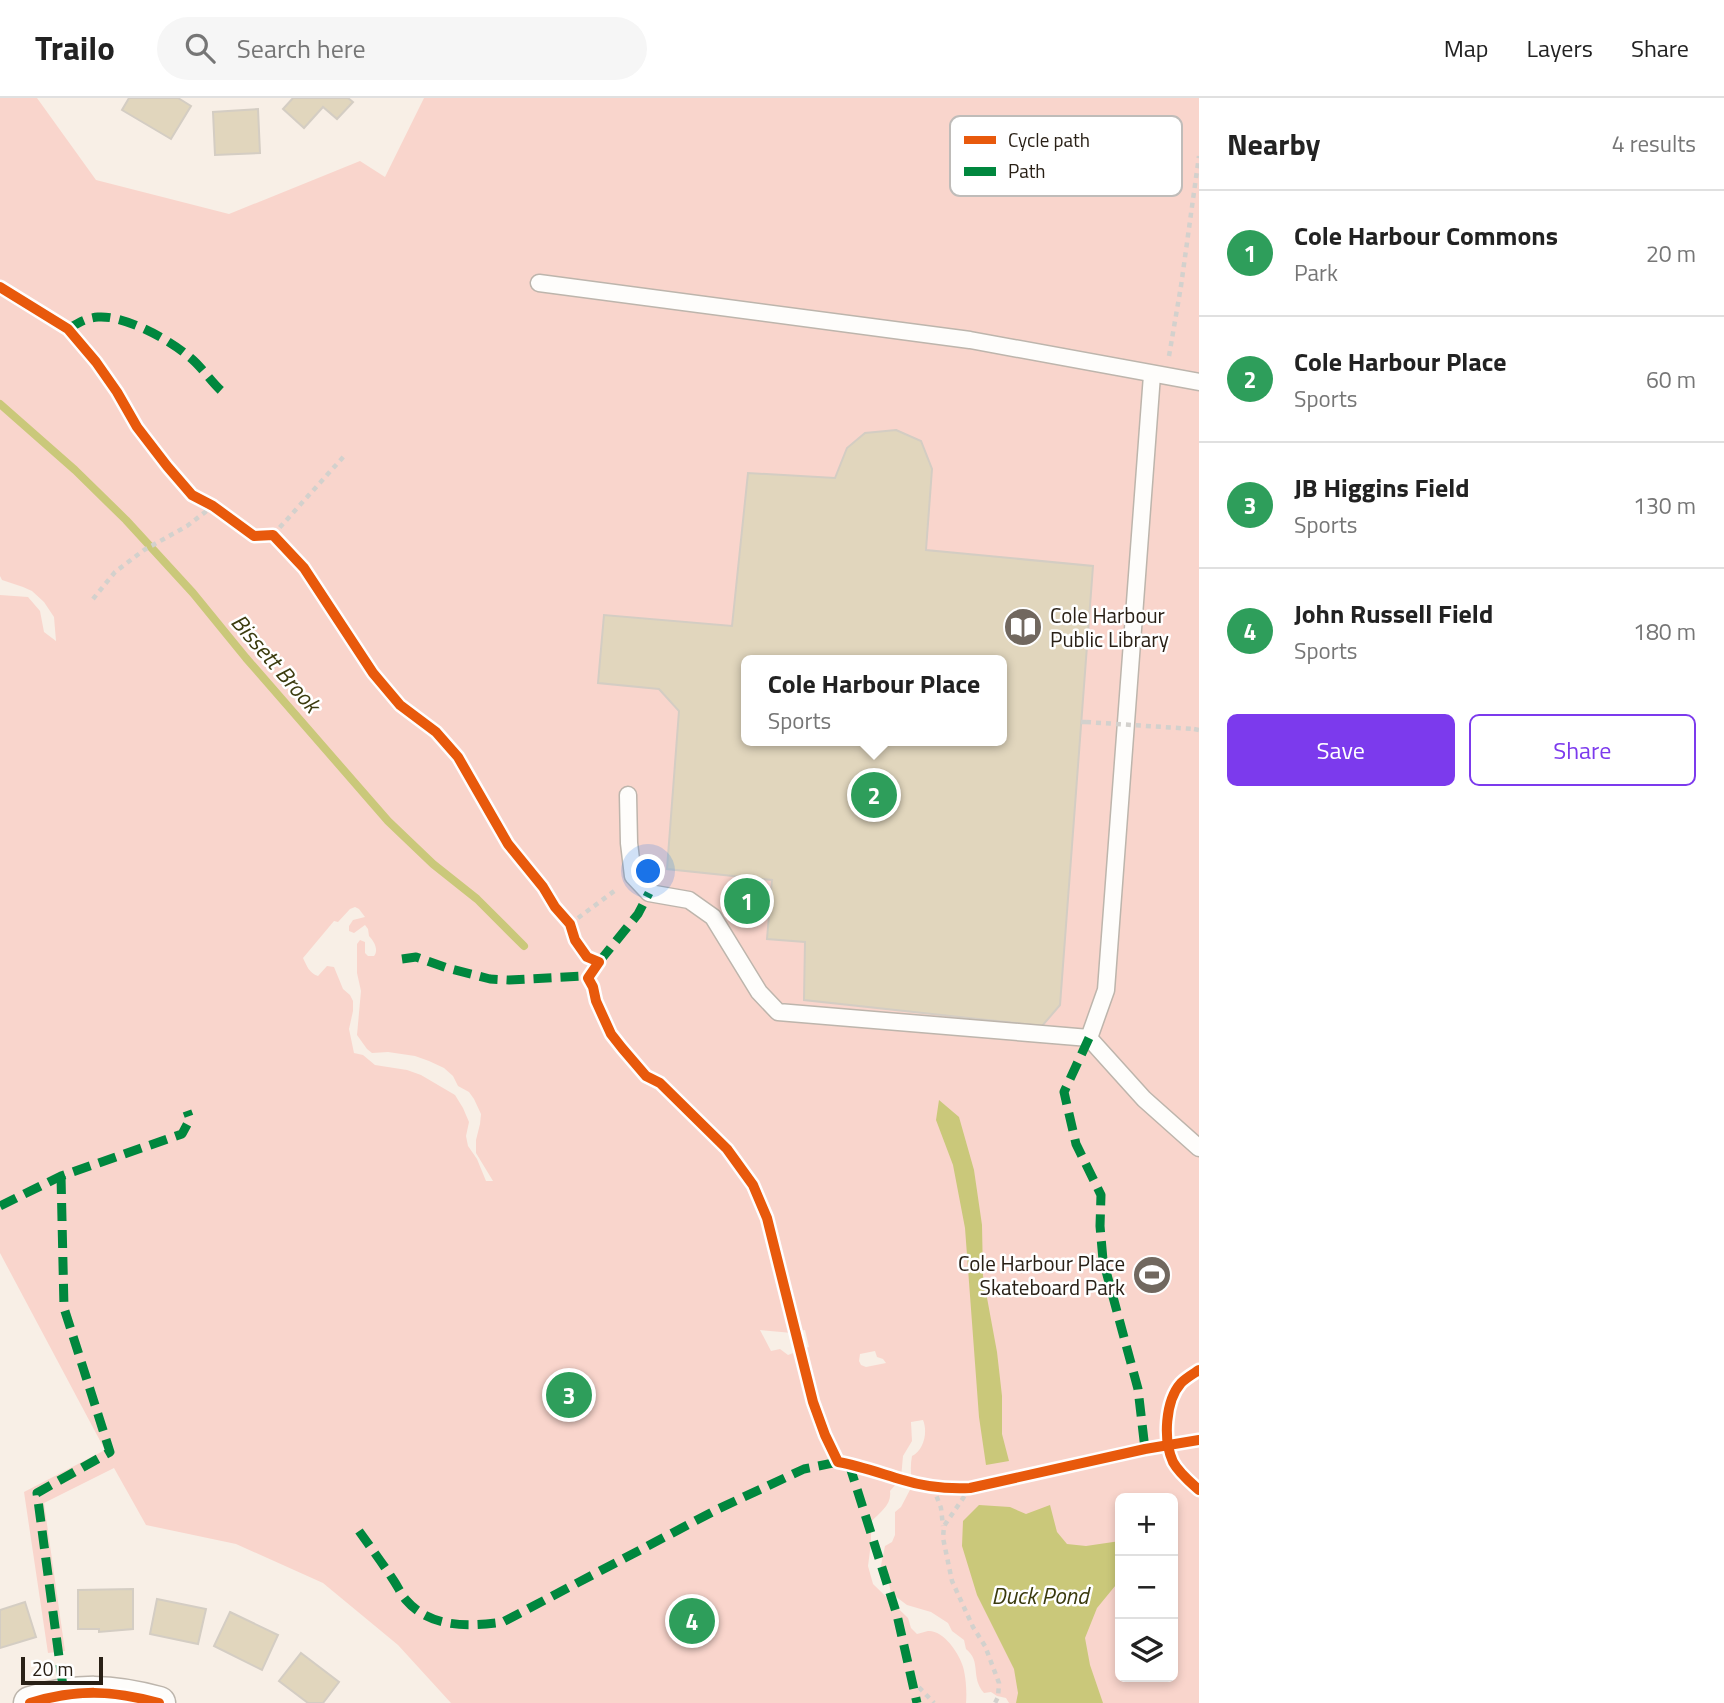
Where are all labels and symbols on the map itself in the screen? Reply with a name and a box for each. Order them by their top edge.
legend [950,116,1182,196]
text: Cycle path [1008,125,1090,154]
text: Path [1008,156,1046,185]
place label: Cole Harbour Public Library [1050,599,1169,655]
water label: Bissett Brook [223,606,331,722]
library icon: Cole Harbour Public Library [1002,606,1044,648]
pin: 2 [851,769,897,821]
your location [631,854,665,888]
pin: 1 [724,875,770,927]
place label: Cole Harbour Place Skateboard Park [958,1247,1125,1303]
sports icon: Cole Harbour Place Skateboard Park [1131,1254,1173,1296]
pin: 3 [546,1369,592,1421]
water label: Duck Pond [992,1578,1091,1613]
pin: 4 [669,1595,715,1647]
scale bar [21,1654,103,1686]

